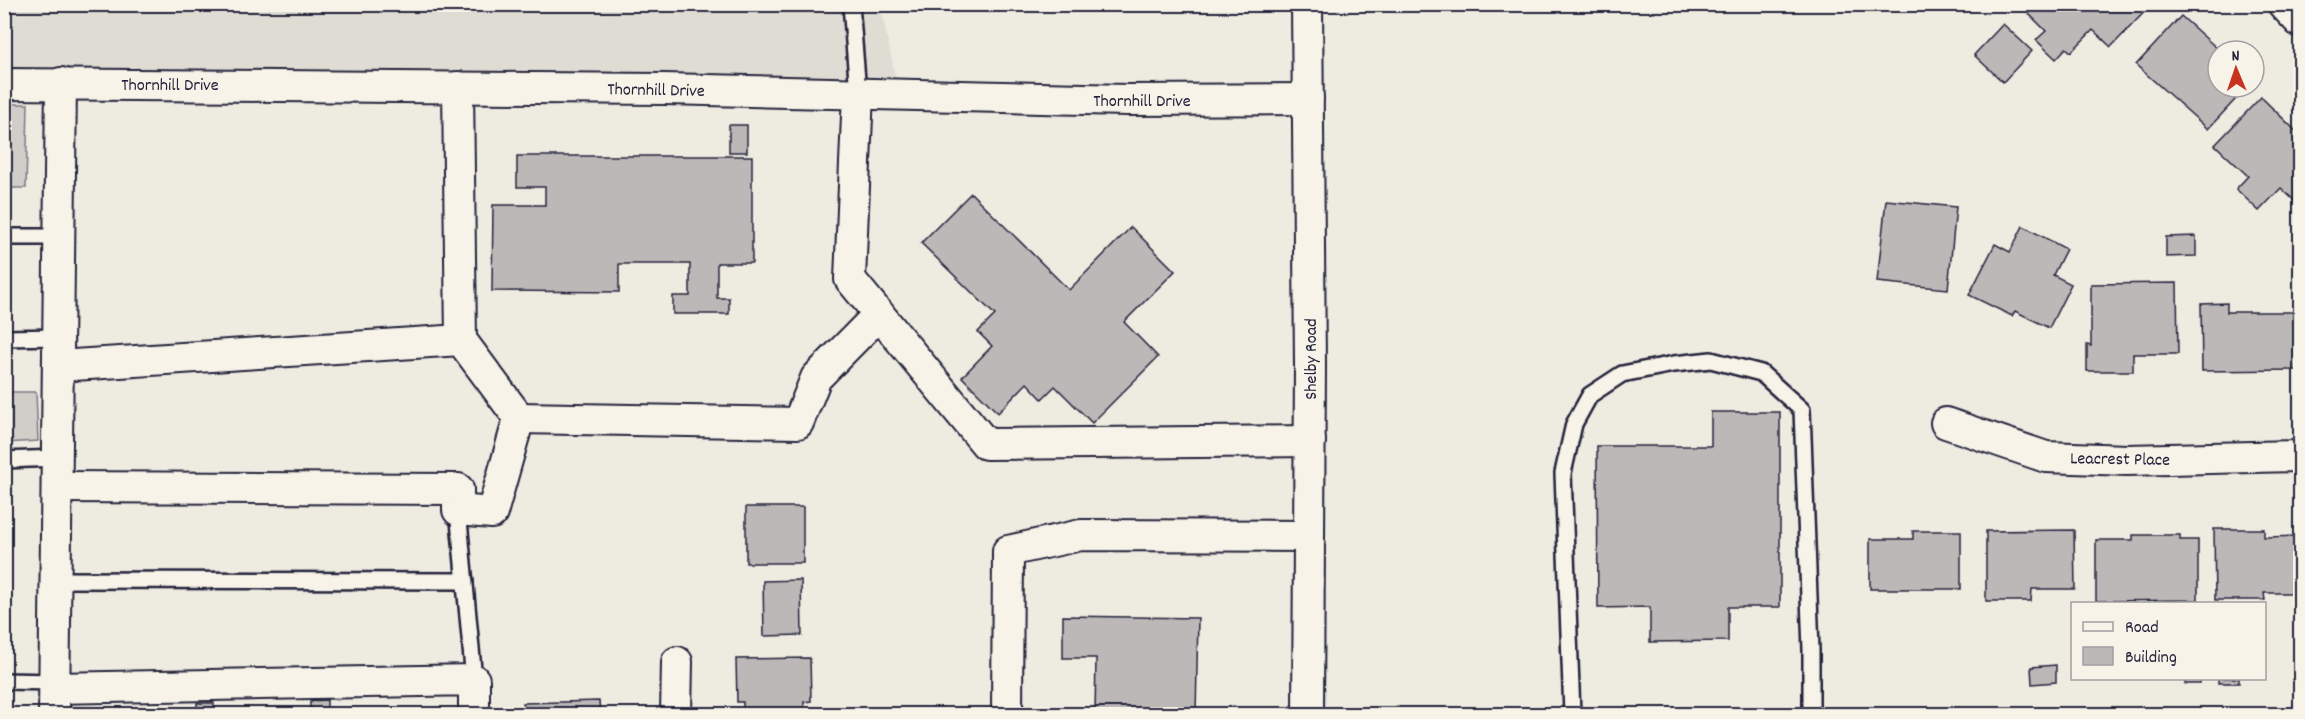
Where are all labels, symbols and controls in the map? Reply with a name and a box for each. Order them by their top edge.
north arrow [2206,39,2266,99]
text: N [2231,45,2240,68]
street label: Thornhill Drive [121,74,219,99]
street label: Thornhill Drive [607,78,705,105]
street label: Thornhill Drive [1093,90,1191,115]
street label: Shelby Road [1300,318,1325,400]
street label: Leacrest Place [2070,447,2170,474]
legend [2071,602,2266,680]
text: Road [2125,616,2159,641]
text: Building [2125,646,2177,671]

